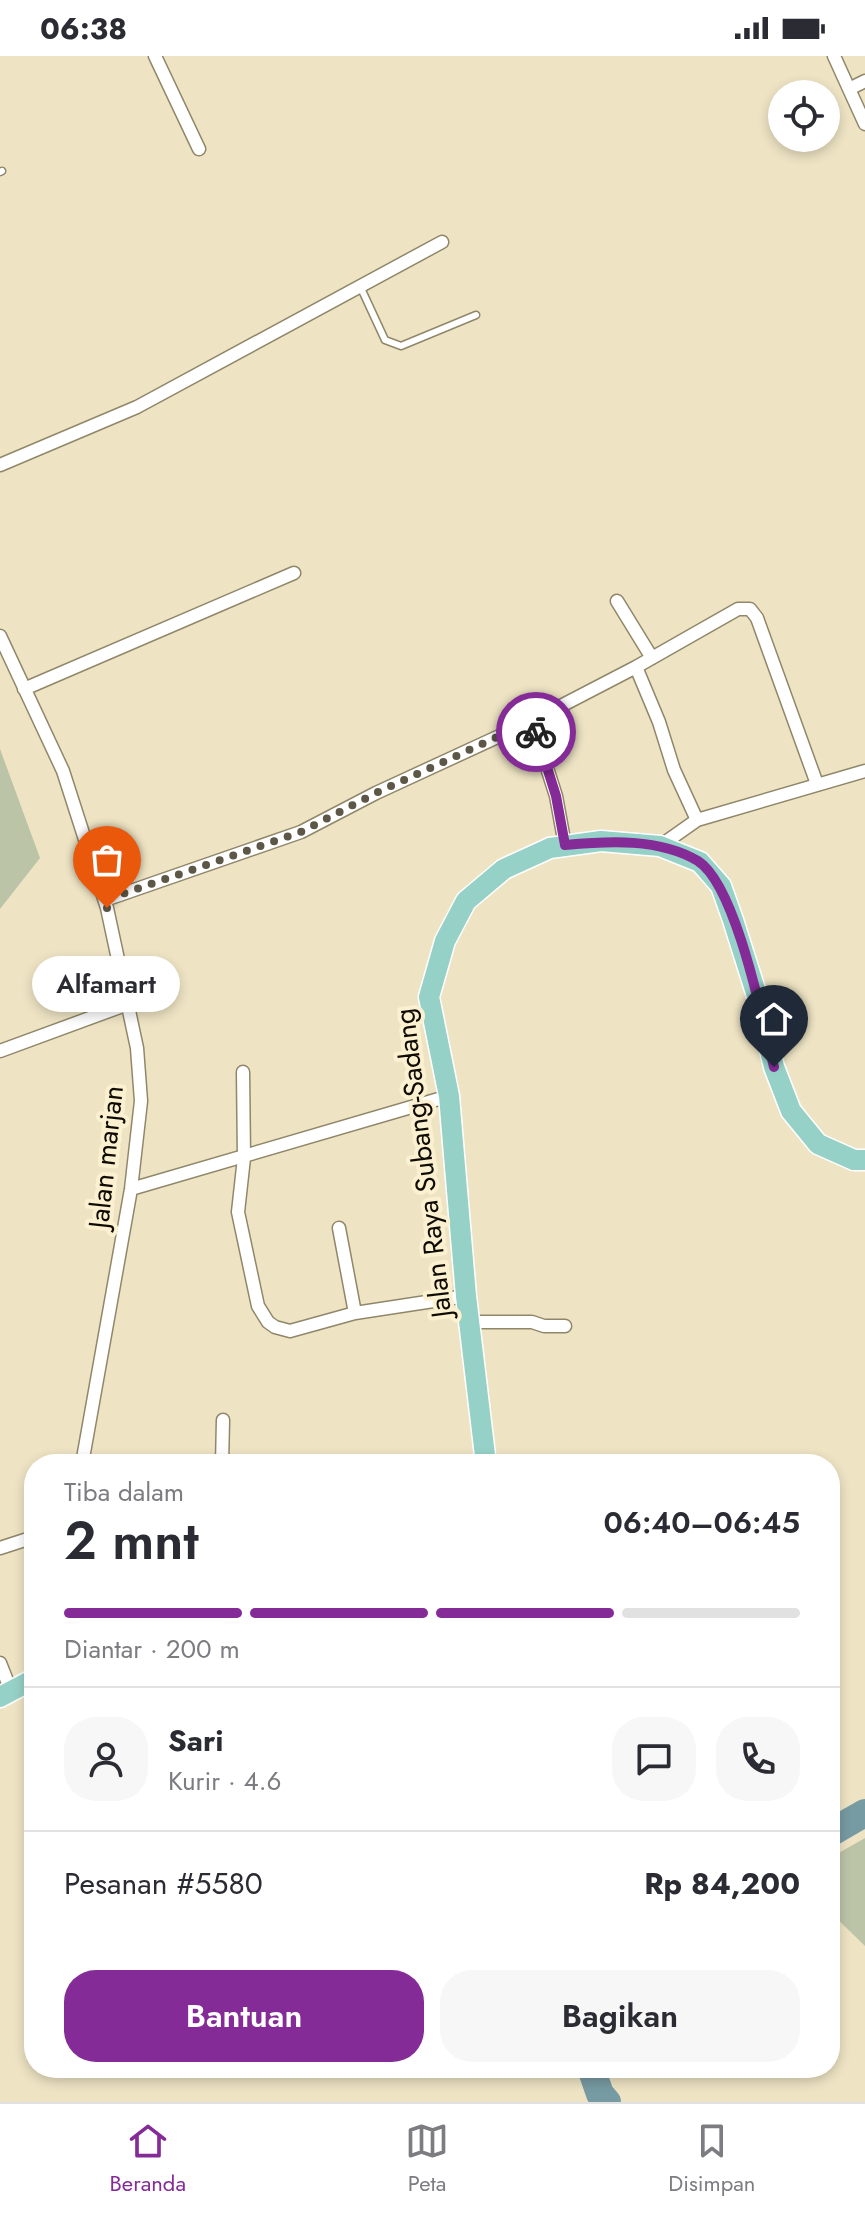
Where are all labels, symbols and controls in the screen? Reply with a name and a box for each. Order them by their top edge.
text: 06:38 [40,7,127,50]
map controls [768,80,840,152]
button: locate [768,80,840,152]
courier [496,692,576,772]
icon: bike [514,710,558,754]
pin [73,826,141,908]
icon: bag [85,838,129,882]
callout: Alfamart [33,956,181,1012]
text: Alfamart [56,965,156,1003]
pin [740,985,808,1067]
icon: home [752,997,796,1041]
street label: Jalan Raya Subang-Sadang [384,1006,463,1324]
street label: Jalan marjan [78,1084,134,1234]
text: Tiba dalam [64,1473,184,1511]
text: 06:40–06:45 [603,1501,800,1544]
text: 2 mnt [64,1503,199,1579]
text: Diantar · 200 m [64,1630,240,1668]
button: person [64,1717,148,1801]
button: chat [612,1717,696,1801]
button: phone [716,1717,800,1801]
text: Sari [168,1719,224,1762]
text: Kurir · 4.6 [168,1762,282,1800]
text: Pesanan #5580 [64,1862,263,1905]
text: Rp 84,200 [644,1862,800,1905]
button: Bantuan [64,1970,424,2062]
button: Bagikan [440,1970,800,2062]
tab: Beranda [110,2119,186,2199]
tab: Peta [405,2119,449,2199]
tab: Disimpan [668,2119,755,2199]

